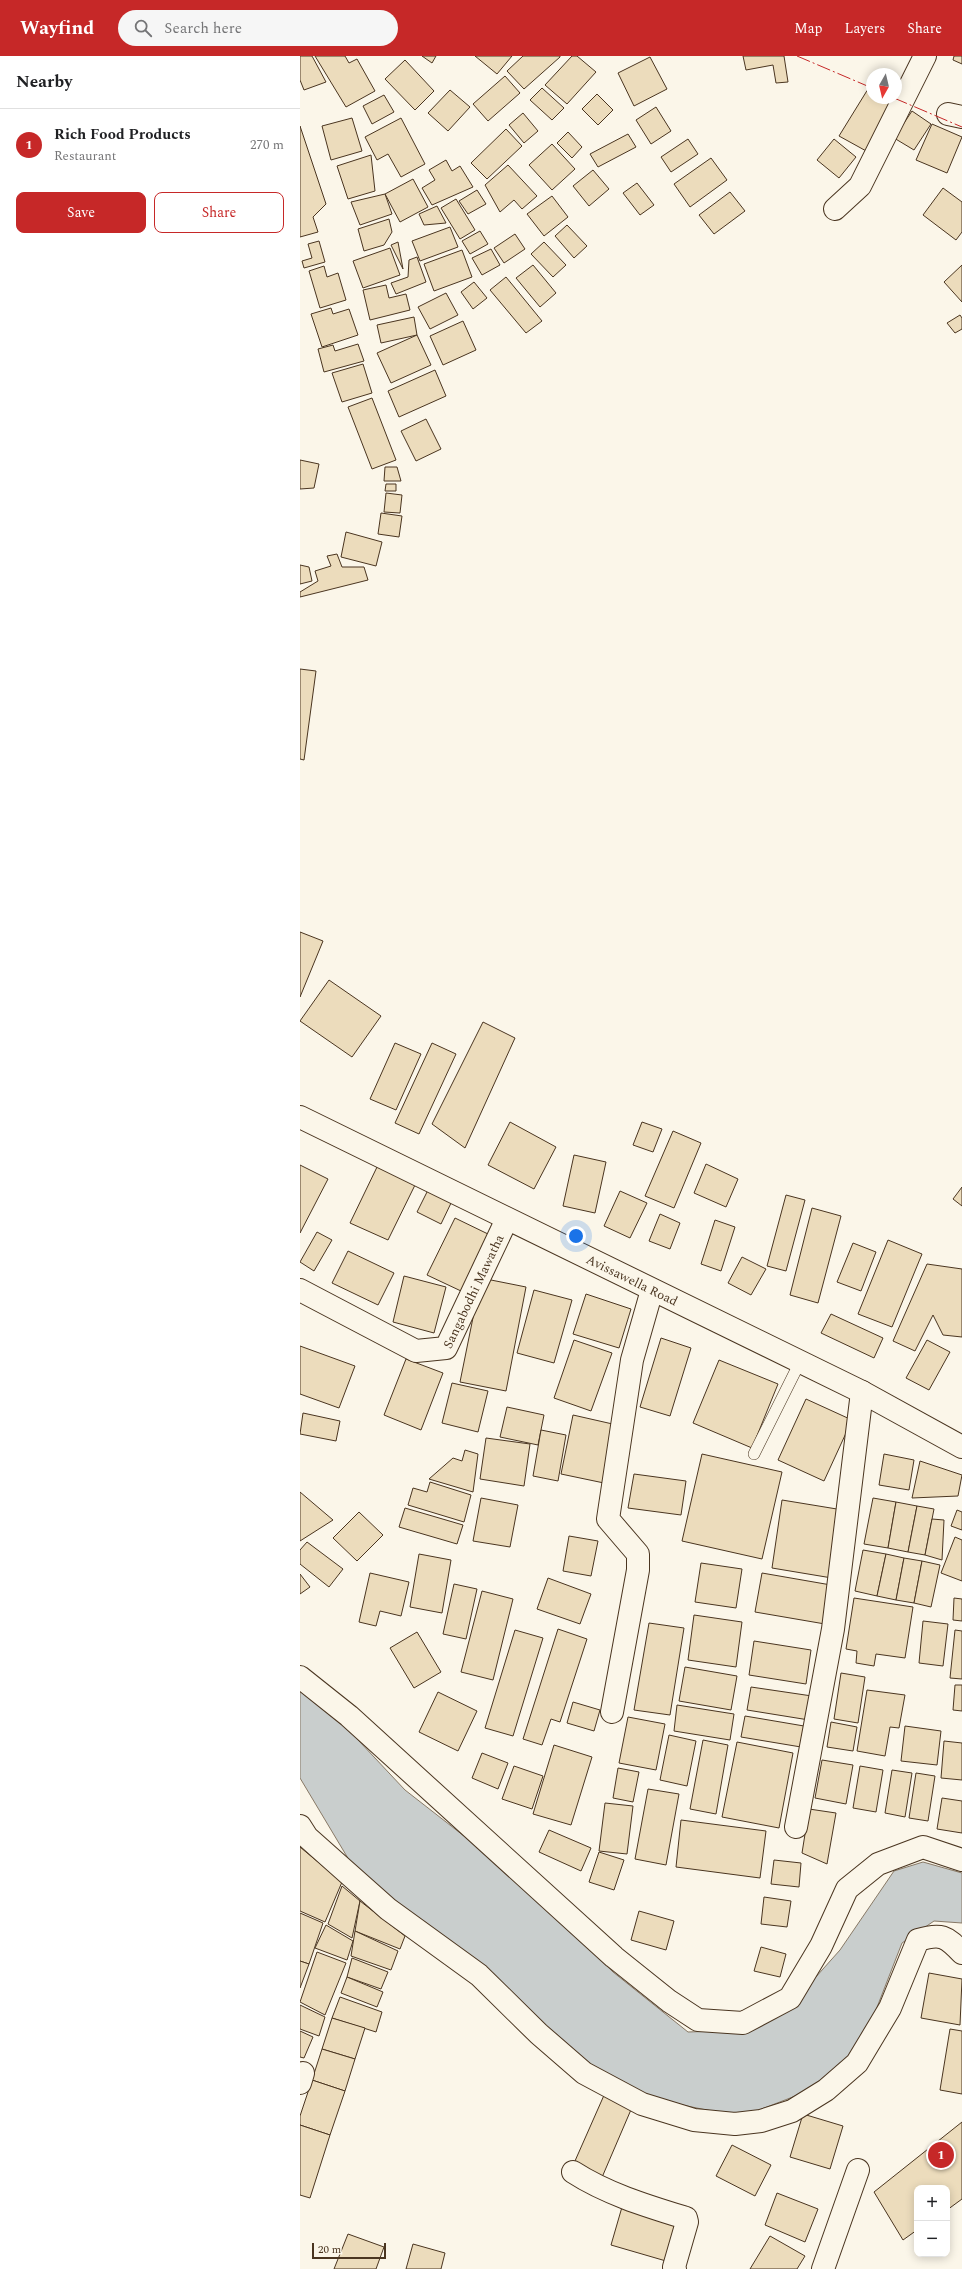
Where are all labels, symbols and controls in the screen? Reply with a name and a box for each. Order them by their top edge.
search box [118,10,398,46]
text: Wayfind [20,14,94,43]
icon: search [132,17,154,39]
text: Search here [164,17,242,40]
text: Map [794,18,823,39]
text: Layers [845,18,885,39]
text: Share [907,18,942,39]
north arrow [866,68,902,104]
text: Nearby [16,69,72,95]
text: Rich Food Products [54,123,191,146]
text: 1 [25,135,33,155]
text: 270 m [250,135,284,155]
text: Restaurant [54,146,116,166]
button: Save [16,192,146,233]
button: Share [154,192,284,233]
your location [566,1226,586,1246]
street label: Sangabodhi Mawatha [438,1231,510,1352]
street label: Avissawella Road [583,1250,681,1311]
pin: 1 [928,2140,954,2170]
map controls [914,2185,950,2257]
button: + [914,2185,950,2221]
button: − [914,2221,950,2257]
scale bar [312,2241,386,2260]
text: 20 m [318,2241,341,2258]

